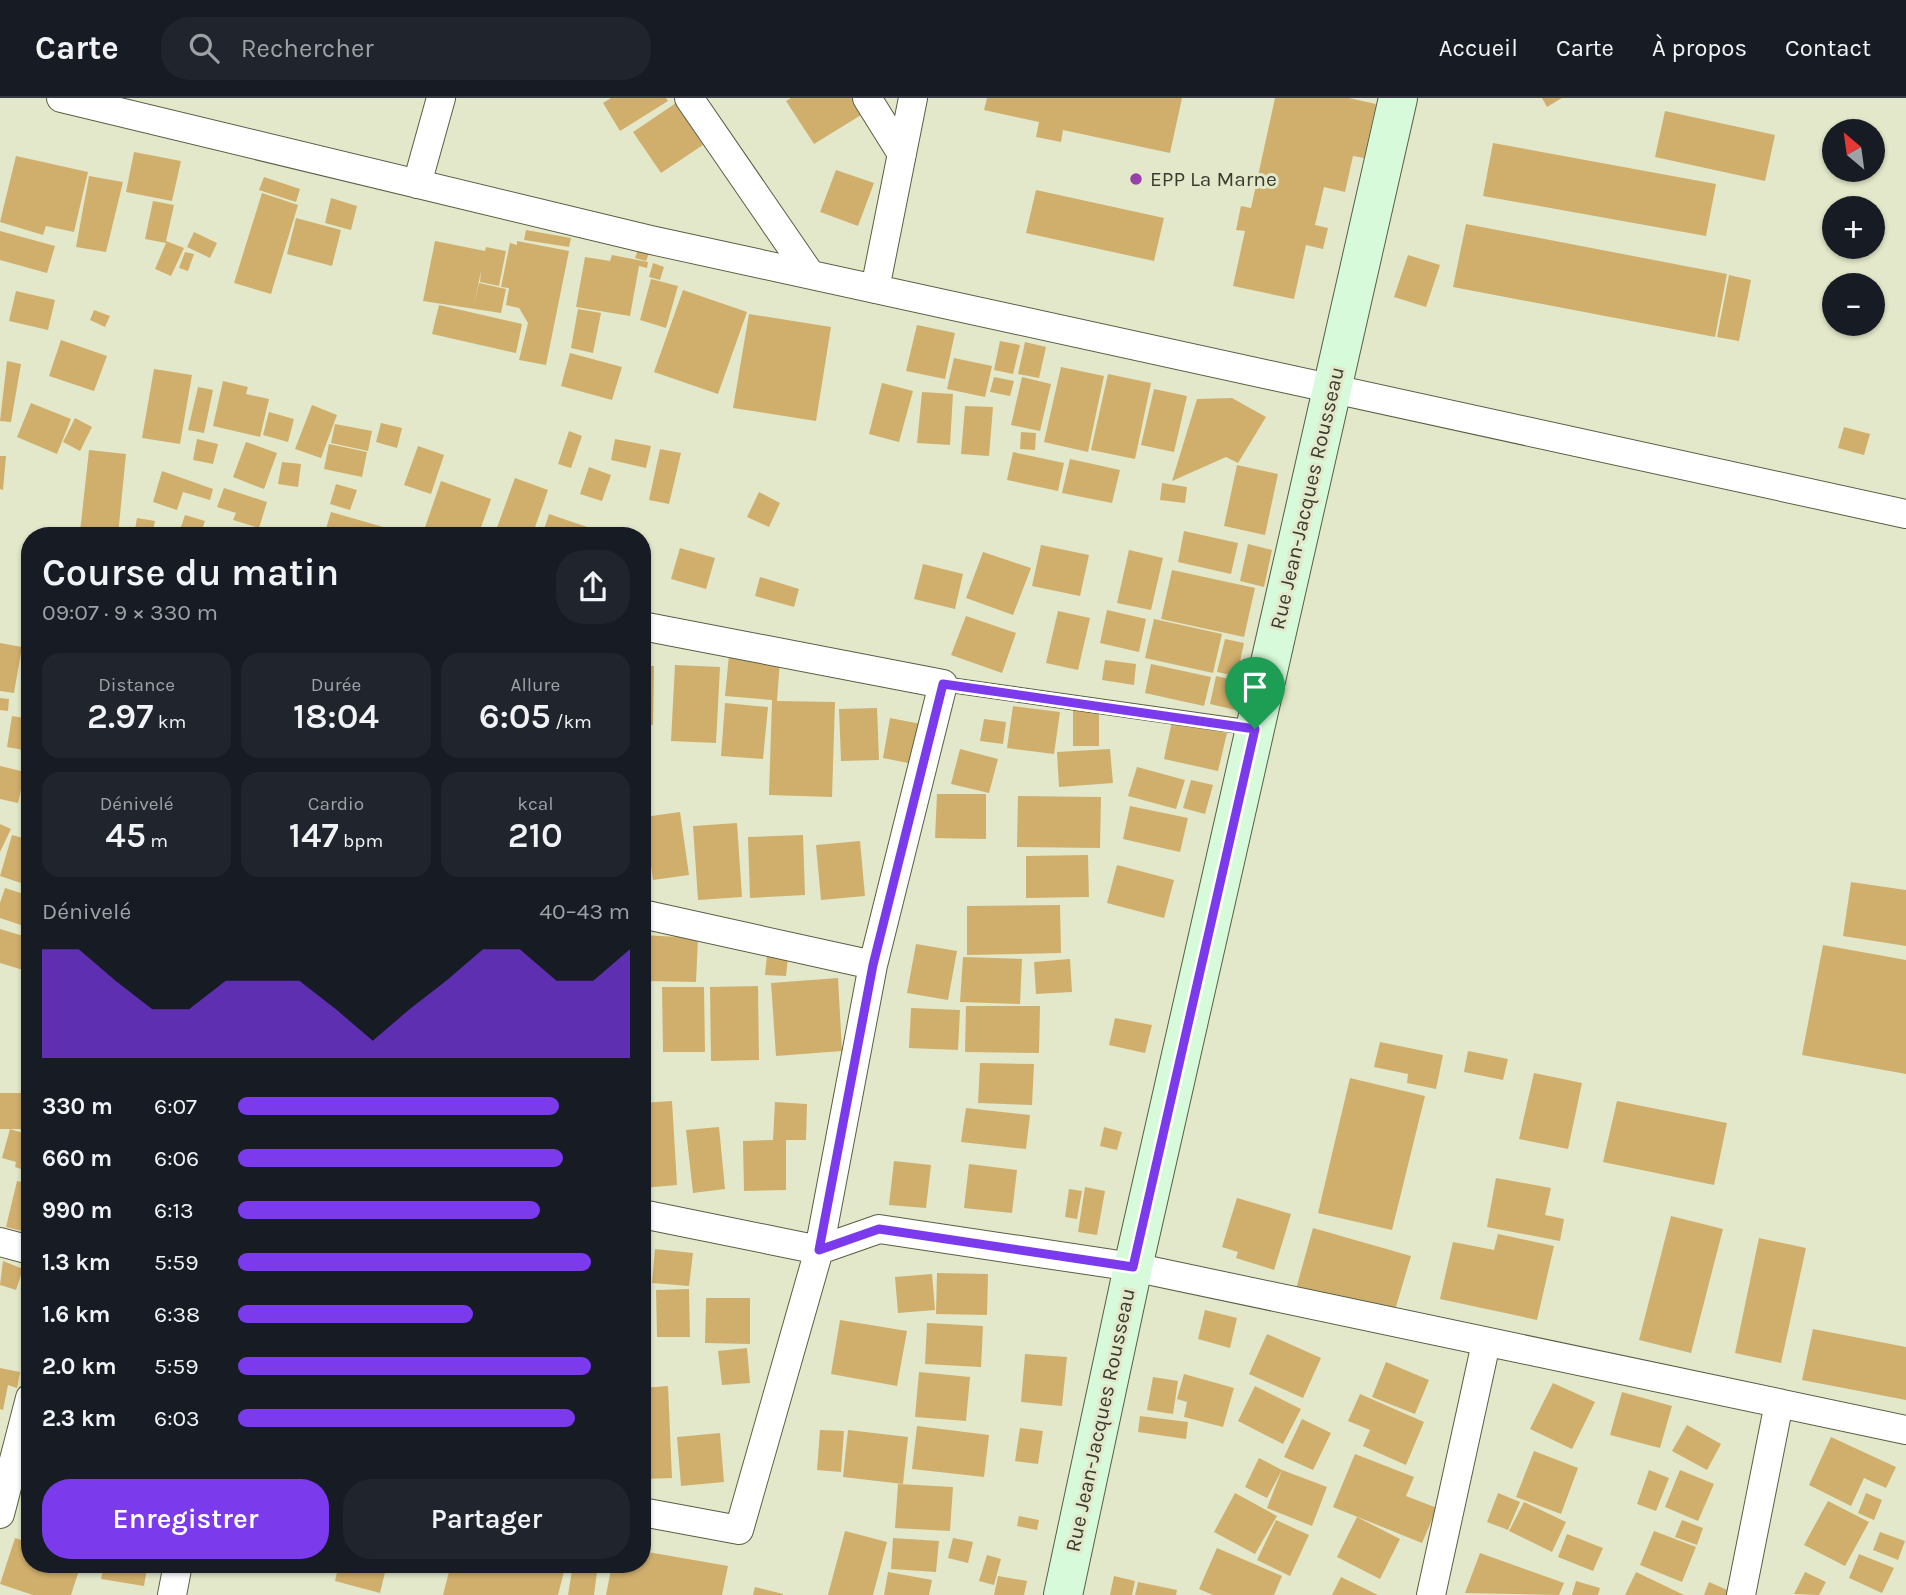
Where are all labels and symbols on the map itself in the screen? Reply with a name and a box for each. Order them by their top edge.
north arrow [1822,119,1885,182]
place label: EPP La Marne [1150,167,1277,191]
marker: EPP La Marne [1128,171,1144,187]
street label: Rue Jean-Jacques Rousseau [1265,364,1349,632]
pin [1225,657,1285,729]
street label: Rue Jean-Jacques Rousseau [1060,1286,1140,1554]

